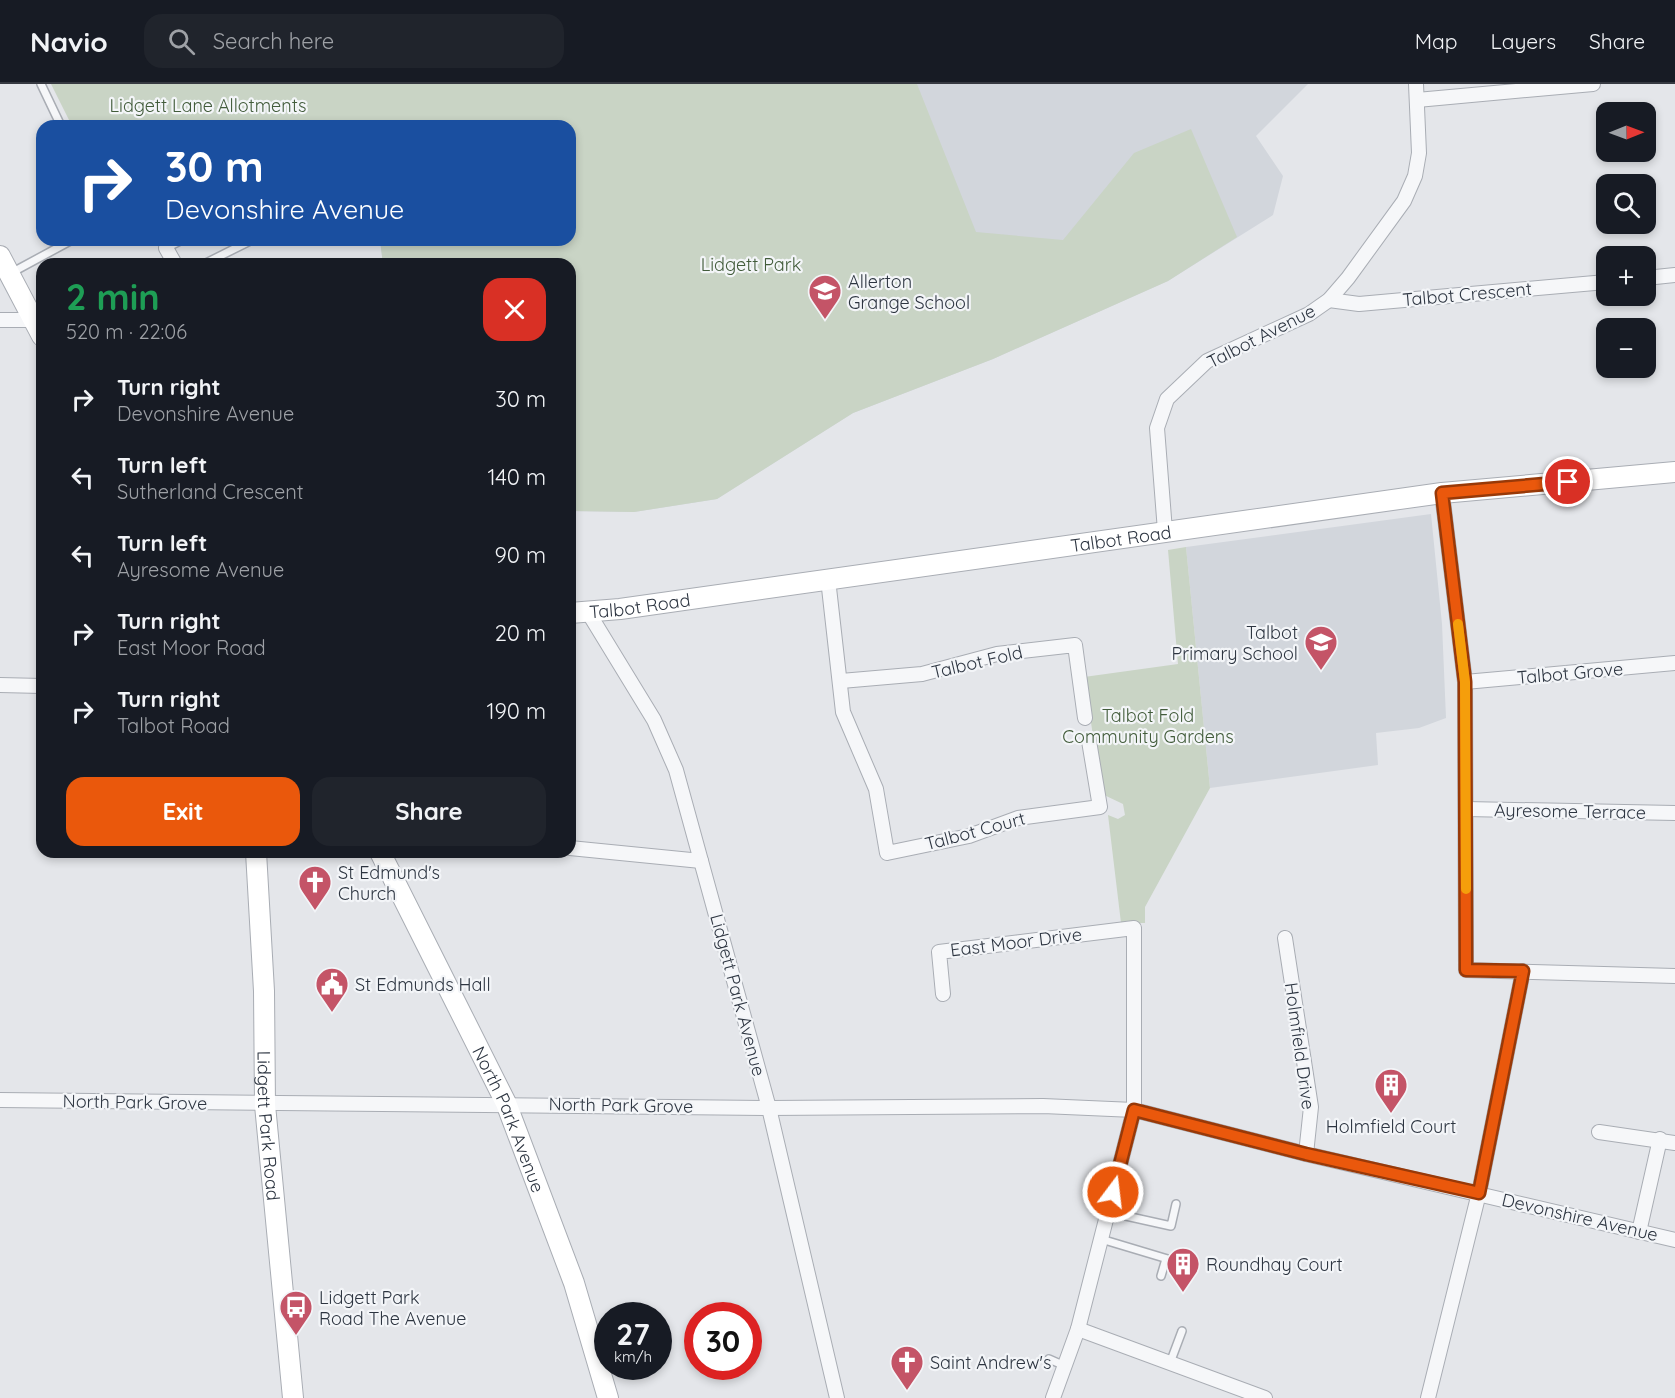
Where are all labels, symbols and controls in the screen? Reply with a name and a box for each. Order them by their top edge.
search box [144,14,564,68]
text: Navio [30,24,108,59]
icon: search [165,25,198,58]
text: Search here [213,27,334,55]
text: Map [1415,28,1458,54]
text: Layers [1491,28,1556,54]
text: Share [1589,28,1645,54]
park label: Lidgett Lane Allotments [109,94,307,117]
north arrow [1596,102,1656,162]
map controls [1596,102,1656,378]
text: 30 m [165,140,264,193]
icon: right [66,144,144,222]
button: search [1596,174,1656,234]
text: Devonshire Avenue [165,192,404,226]
button: + [1596,246,1656,306]
park label: Lidgett Park [701,253,801,276]
place label: Allerton Grange School [848,270,970,314]
school or university icon: Allerton Grange School [807,273,843,320]
text: 2 min [66,274,160,319]
street label: Talbot Crescent [1401,277,1533,311]
button: close [483,278,546,341]
street label: Talbot Avenue [1203,299,1319,373]
button: − [1596,318,1656,378]
text: 520 m · 22:06 [66,319,187,344]
text: Turn right [117,373,221,401]
icon: right [66,383,99,416]
text: 30 m [495,385,546,413]
text: Devonshire Avenue [117,401,294,426]
text: Turn left [117,451,207,479]
pin [1542,456,1593,507]
icon: left [66,461,99,494]
text: 140 m [487,463,546,491]
icon: arrive [1551,465,1584,498]
text: Sutherland Crescent [117,479,304,504]
street label: Talbot Road [1069,520,1173,557]
text: Turn left [117,529,207,557]
icon: left [66,539,99,572]
text: 90 m [495,541,546,569]
text: Ayresome Avenue [117,557,284,582]
street label: Talbot Road [588,588,692,623]
text: Turn right [117,607,221,635]
icon: right [66,617,99,650]
text: 20 m [495,619,546,647]
place label: Talbot Primary School [1172,621,1298,665]
school or university icon: Talbot Primary School [1303,624,1339,671]
text: East Moor Road [117,635,266,660]
street label: Talbot Fold [929,640,1025,684]
street label: Talbot Grove [1516,657,1624,689]
text: Turn right [117,685,221,713]
icon: right [66,695,99,728]
text: 190 m [486,697,546,725]
park label: Talbot Fold Community Gardens [1062,704,1234,748]
text: Talbot Road [117,713,230,738]
button: Exit [66,777,300,846]
button: Share [312,777,546,846]
street label: Ayresome Terrace [1494,798,1646,824]
street label: Talbot Court [922,807,1028,855]
place label: St Edmund's Church [338,861,440,905]
church icon: St Edmund's Church [297,864,333,911]
street label: Lidgett Park Avenue [705,911,771,1079]
street label: East Moor Drive [949,923,1083,961]
public building icon: St Edmunds Hall [314,966,350,1013]
place label: St Edmunds Hall [355,973,491,996]
street label: Holmfield Drive [1280,981,1320,1111]
street label: North Park Avenue [468,1042,550,1196]
street label: Lidgett Park Road [253,1051,286,1202]
building icon: Holmfield Court [1373,1067,1409,1114]
street label: North Park Grove [63,1089,207,1115]
street label: North Park Grove [549,1092,693,1118]
place label: Holmfield Court [1326,1115,1456,1138]
position arrow [1081,1160,1145,1224]
street label: Devonshire Avenue [1500,1188,1660,1246]
building icon: Roundhay Court [1165,1246,1201,1293]
place label: Roundhay Court [1206,1253,1343,1276]
place label: Lidgett Park Road The Avenue [319,1286,466,1330]
bus stop icon: Lidgett Park Road The Avenue [278,1289,314,1336]
speed limit sign: 30 [684,1302,762,1380]
text: 27 [616,1315,650,1353]
church icon: Saint Andrew's [889,1344,925,1391]
text: km/h [614,1347,652,1366]
place label: Saint Andrew's [930,1351,1051,1374]

